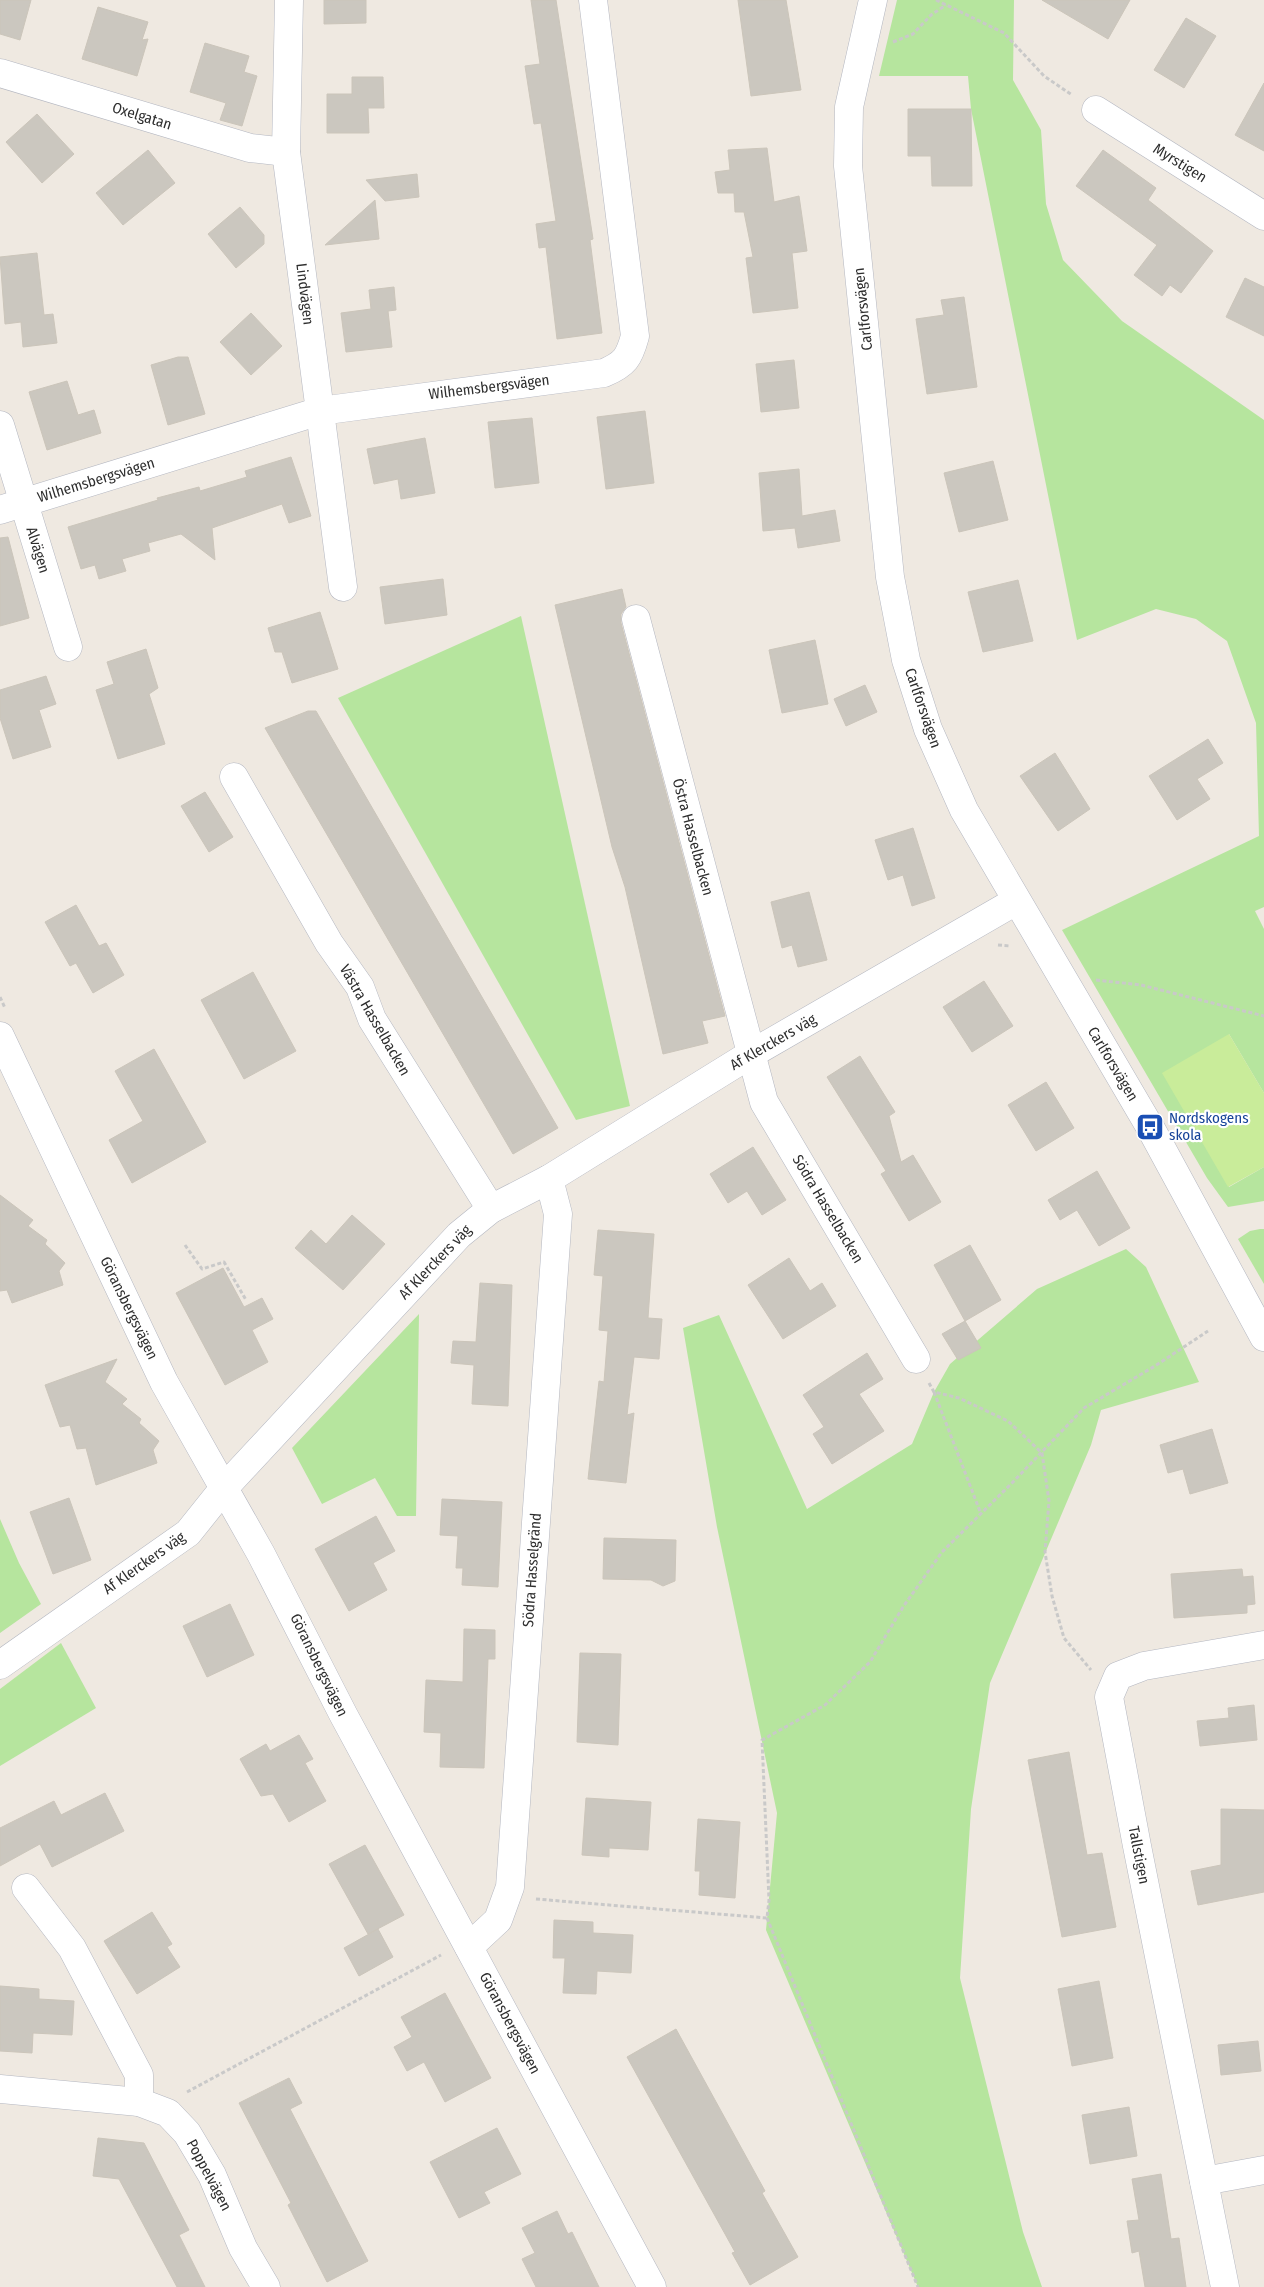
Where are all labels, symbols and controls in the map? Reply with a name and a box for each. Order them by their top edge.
street label: Oxelgatan [110,98,174,134]
street label: Myrstigen [1150,140,1210,186]
street label: Lindvägen [292,262,318,326]
street label: Carlforsvägen [850,267,876,351]
street label: Wilhemsbergsvägen [428,371,550,403]
street label: Wilhemsbergsvägen [35,454,157,506]
street label: Alvägen [22,525,54,575]
street label: Carlforsvägen [901,666,945,750]
street label: Östra Hasselbacken [669,776,717,898]
street label: Västra Hasselbacken [336,961,414,1079]
street label: Af Klerckers väg [727,1010,819,1074]
street label: Carlforsvägen [1084,1024,1142,1104]
place label: Nordskogens skola [1169,1109,1249,1144]
bus stop icon: Nordskogens skola [1135,1112,1165,1142]
street label: Södra Hasselbacken [789,1152,867,1266]
street label: Af Klerckers väg [395,1221,475,1303]
street label: Göransbergsvägen [96,1254,162,1362]
street label: Södra Hasselgränd [519,1512,545,1628]
street label: Af Klerckers väg [99,1528,189,1598]
street label: Göransbergsvägen [286,1611,352,1719]
street label: Tallstigen [1125,1825,1153,1885]
street label: Göransbergsvägen [476,1969,544,2077]
street label: Poppelvägen [183,2136,235,2214]

